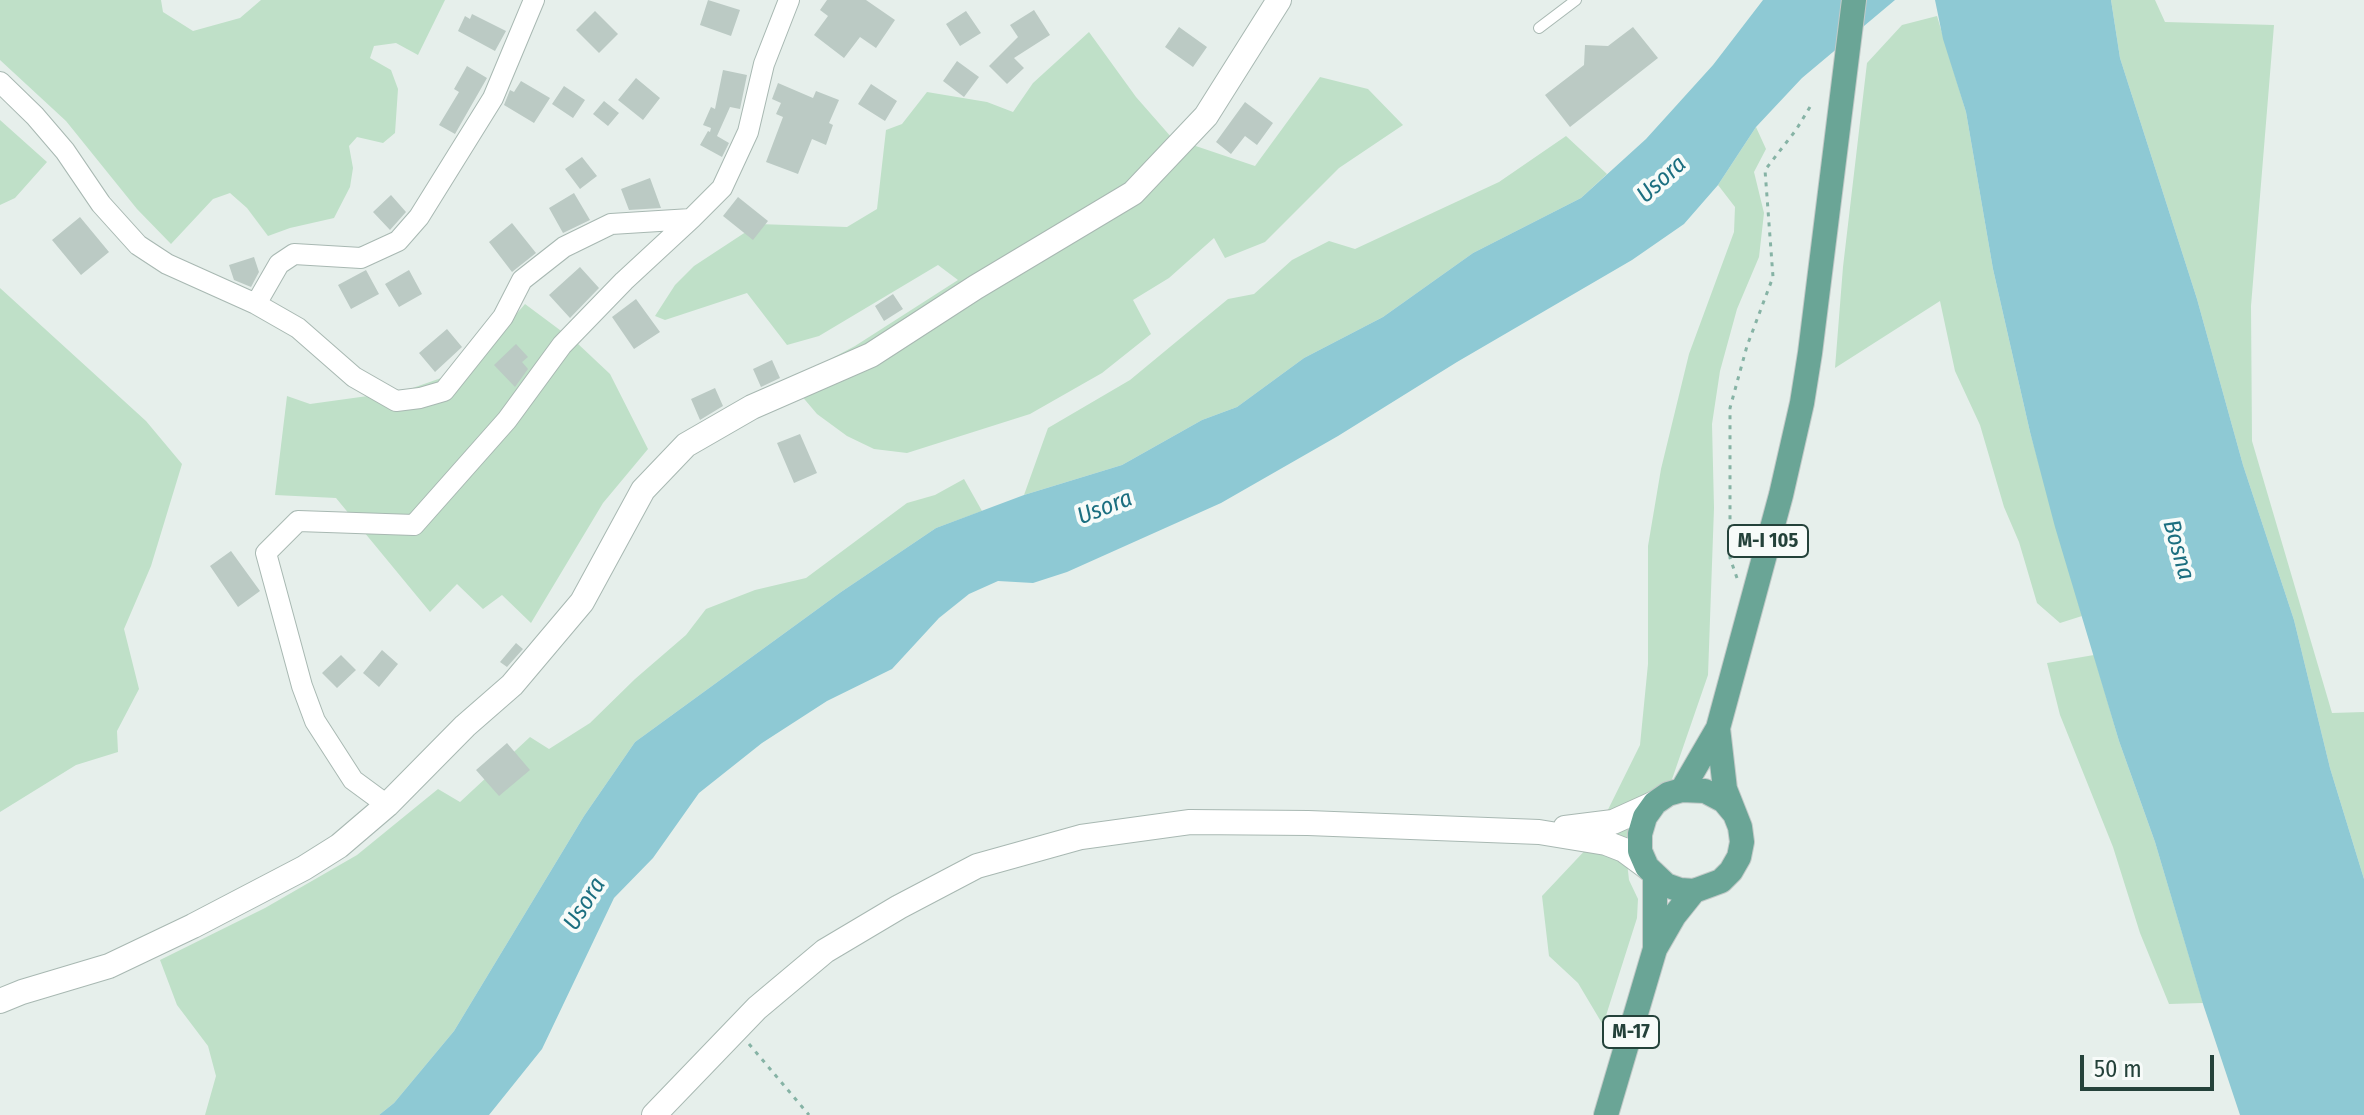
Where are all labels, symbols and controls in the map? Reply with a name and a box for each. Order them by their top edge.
water label: Usora [1631,150,1693,210]
water label: Usora [1073,484,1137,532]
water label: Bosna [2156,517,2200,583]
road number: M-I 105 [1728,525,1808,557]
water label: Usora [558,872,612,936]
road number: M-17 [1603,1016,1659,1048]
scale bar [2084,1039,2218,1089]
text: 50 m [2094,1055,2142,1083]

